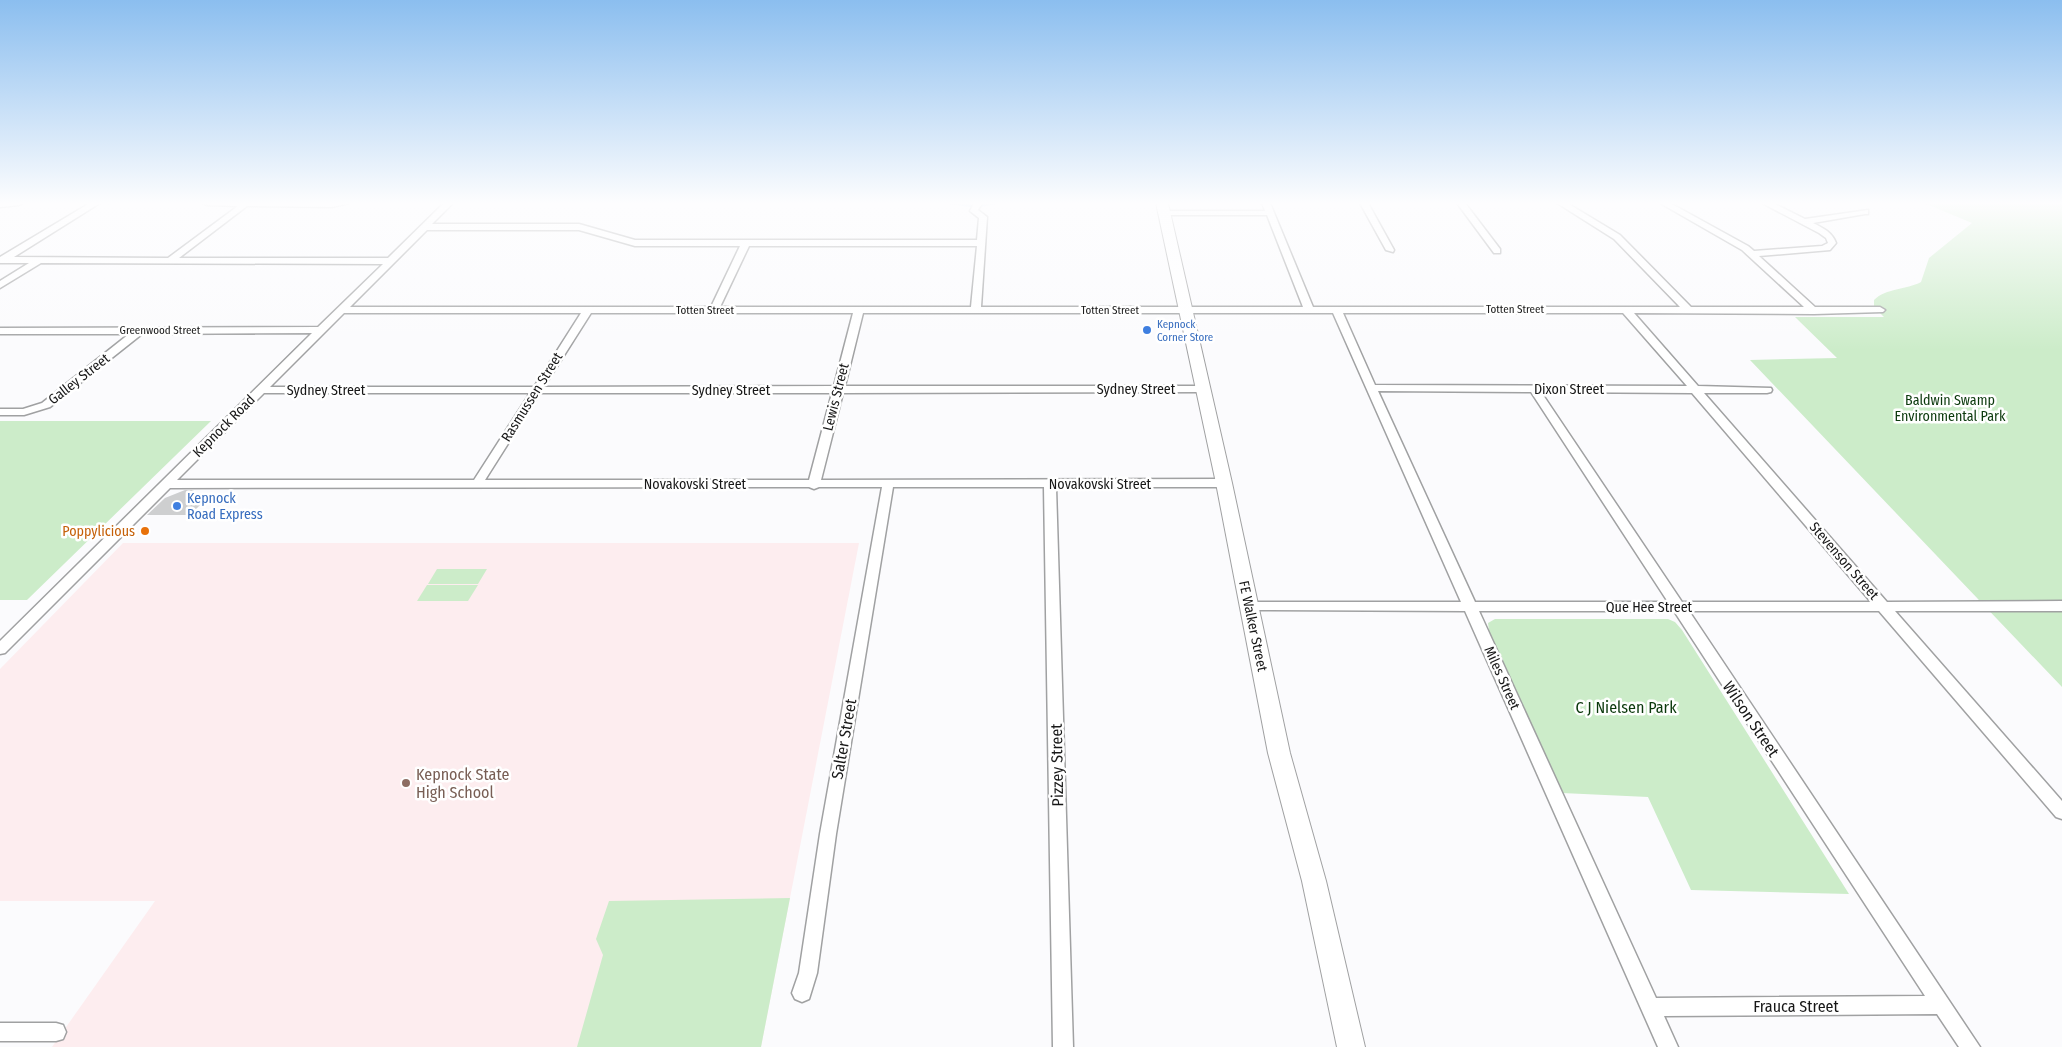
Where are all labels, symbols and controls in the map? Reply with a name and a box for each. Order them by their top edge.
street label: Totten Street [1486,303,1544,316]
street label: Totten Street [676,304,734,317]
street label: Totten Street [1081,304,1139,317]
place label: Kepnock Corner Store [1157,318,1213,344]
street label: Greenwood Street [120,324,201,337]
marker: Kepnock Corner Store [1141,324,1153,336]
street label: Rasmussen Street [498,349,566,445]
street label: Galley Street [45,350,113,408]
street label: Lewis Street [819,361,853,433]
street label: Sydney Street [1097,381,1176,398]
street label: Dixon Street [1534,381,1604,398]
street label: Sydney Street [287,382,366,399]
street label: Sydney Street [692,382,771,399]
street label: Kepnock Road [189,391,259,461]
park label: Baldwin Swamp Environmental Park [1895,392,2006,425]
street label: Novakovski Street [644,476,747,493]
street label: Novakovski Street [1049,476,1152,493]
place label: Kepnock Road Express [187,490,263,523]
marker: Kepnock Road Express [171,500,183,512]
street label: Stevenson Street [1806,519,1883,604]
place label: Poppylicious [62,523,135,540]
marker: Poppylicious [139,525,151,537]
street label: FE Walker Street [1235,579,1271,673]
street label: Que Hee Street [1606,599,1693,616]
street label: Miles Street [1480,644,1524,713]
street label: Wilson Street [1719,678,1784,761]
street label: Salter Street [828,697,861,781]
park label: C J Nielsen Park [1575,698,1677,717]
street label: Pizzey Street [1047,723,1067,807]
place label: Kepnock State High School [416,765,509,802]
marker: Kepnock State High School [400,777,412,789]
street label: Frauca Street [1753,997,1839,1016]

